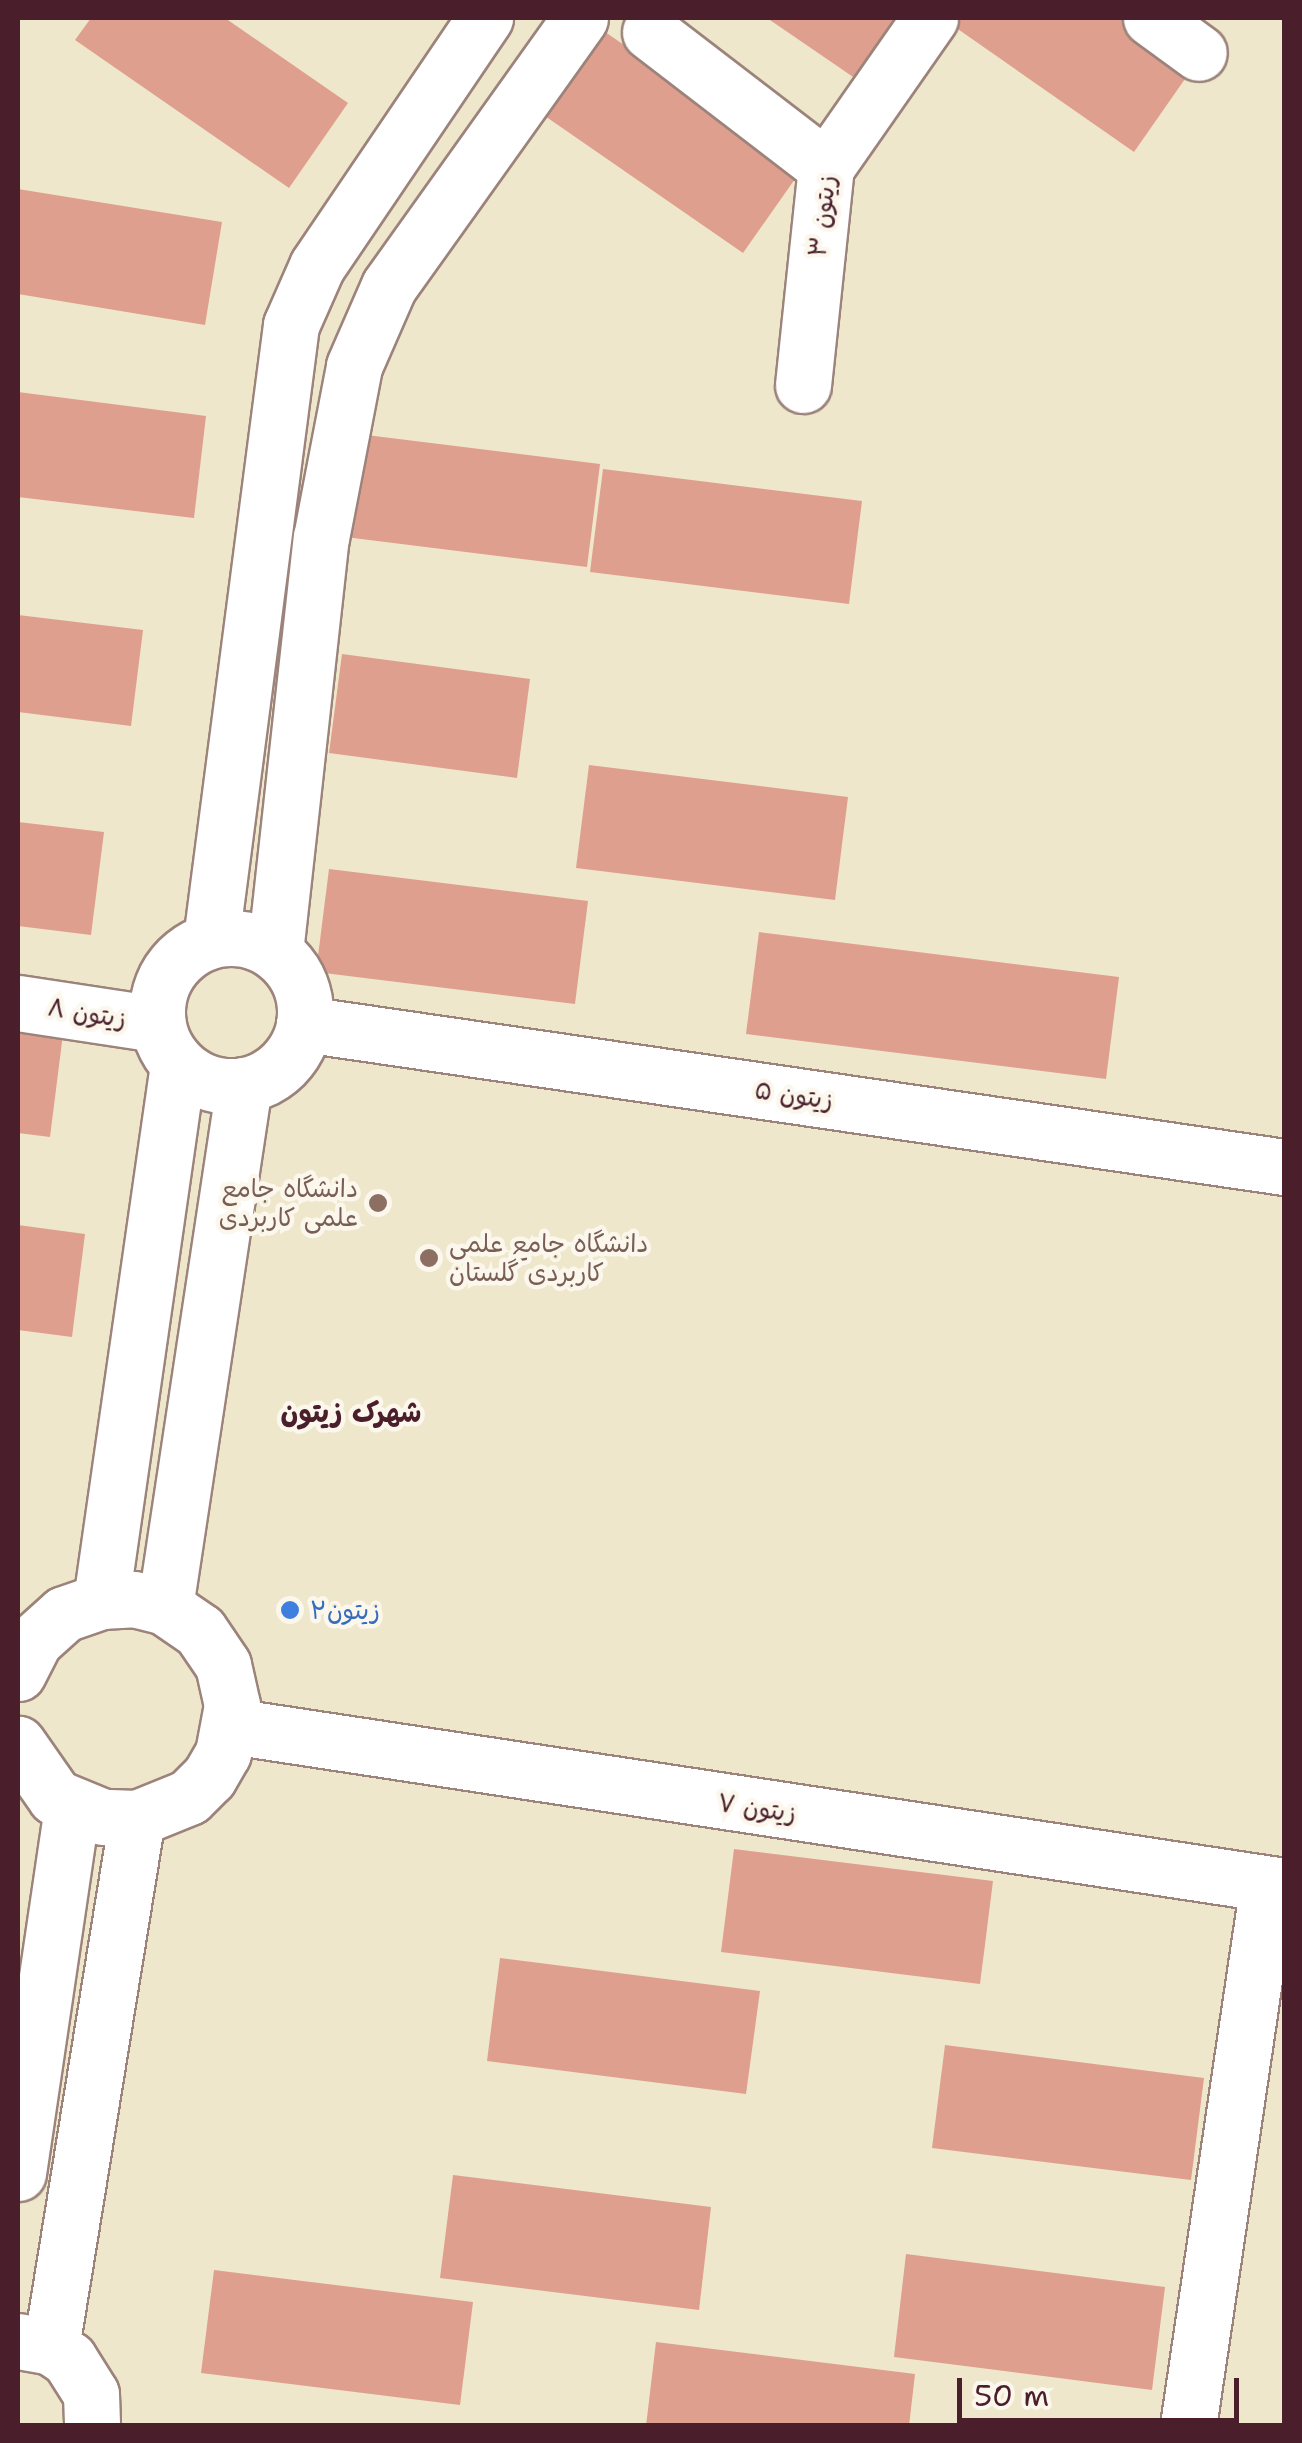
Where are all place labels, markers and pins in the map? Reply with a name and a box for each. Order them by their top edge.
place label: دانشگاه جامع علمی کاربردی [219,1174,358,1233]
marker: دانشگاه جامع علمی کاربردی [367,1192,389,1214]
place label: دانشگاه جامع علمی کاربردی گلستان [449,1229,648,1288]
marker: دانشگاه جامع علمی کاربردی گلستان [418,1247,440,1269]
place label: زیتون۲ [310,1595,380,1625]
marker: زیتون۲ [279,1599,301,1621]

